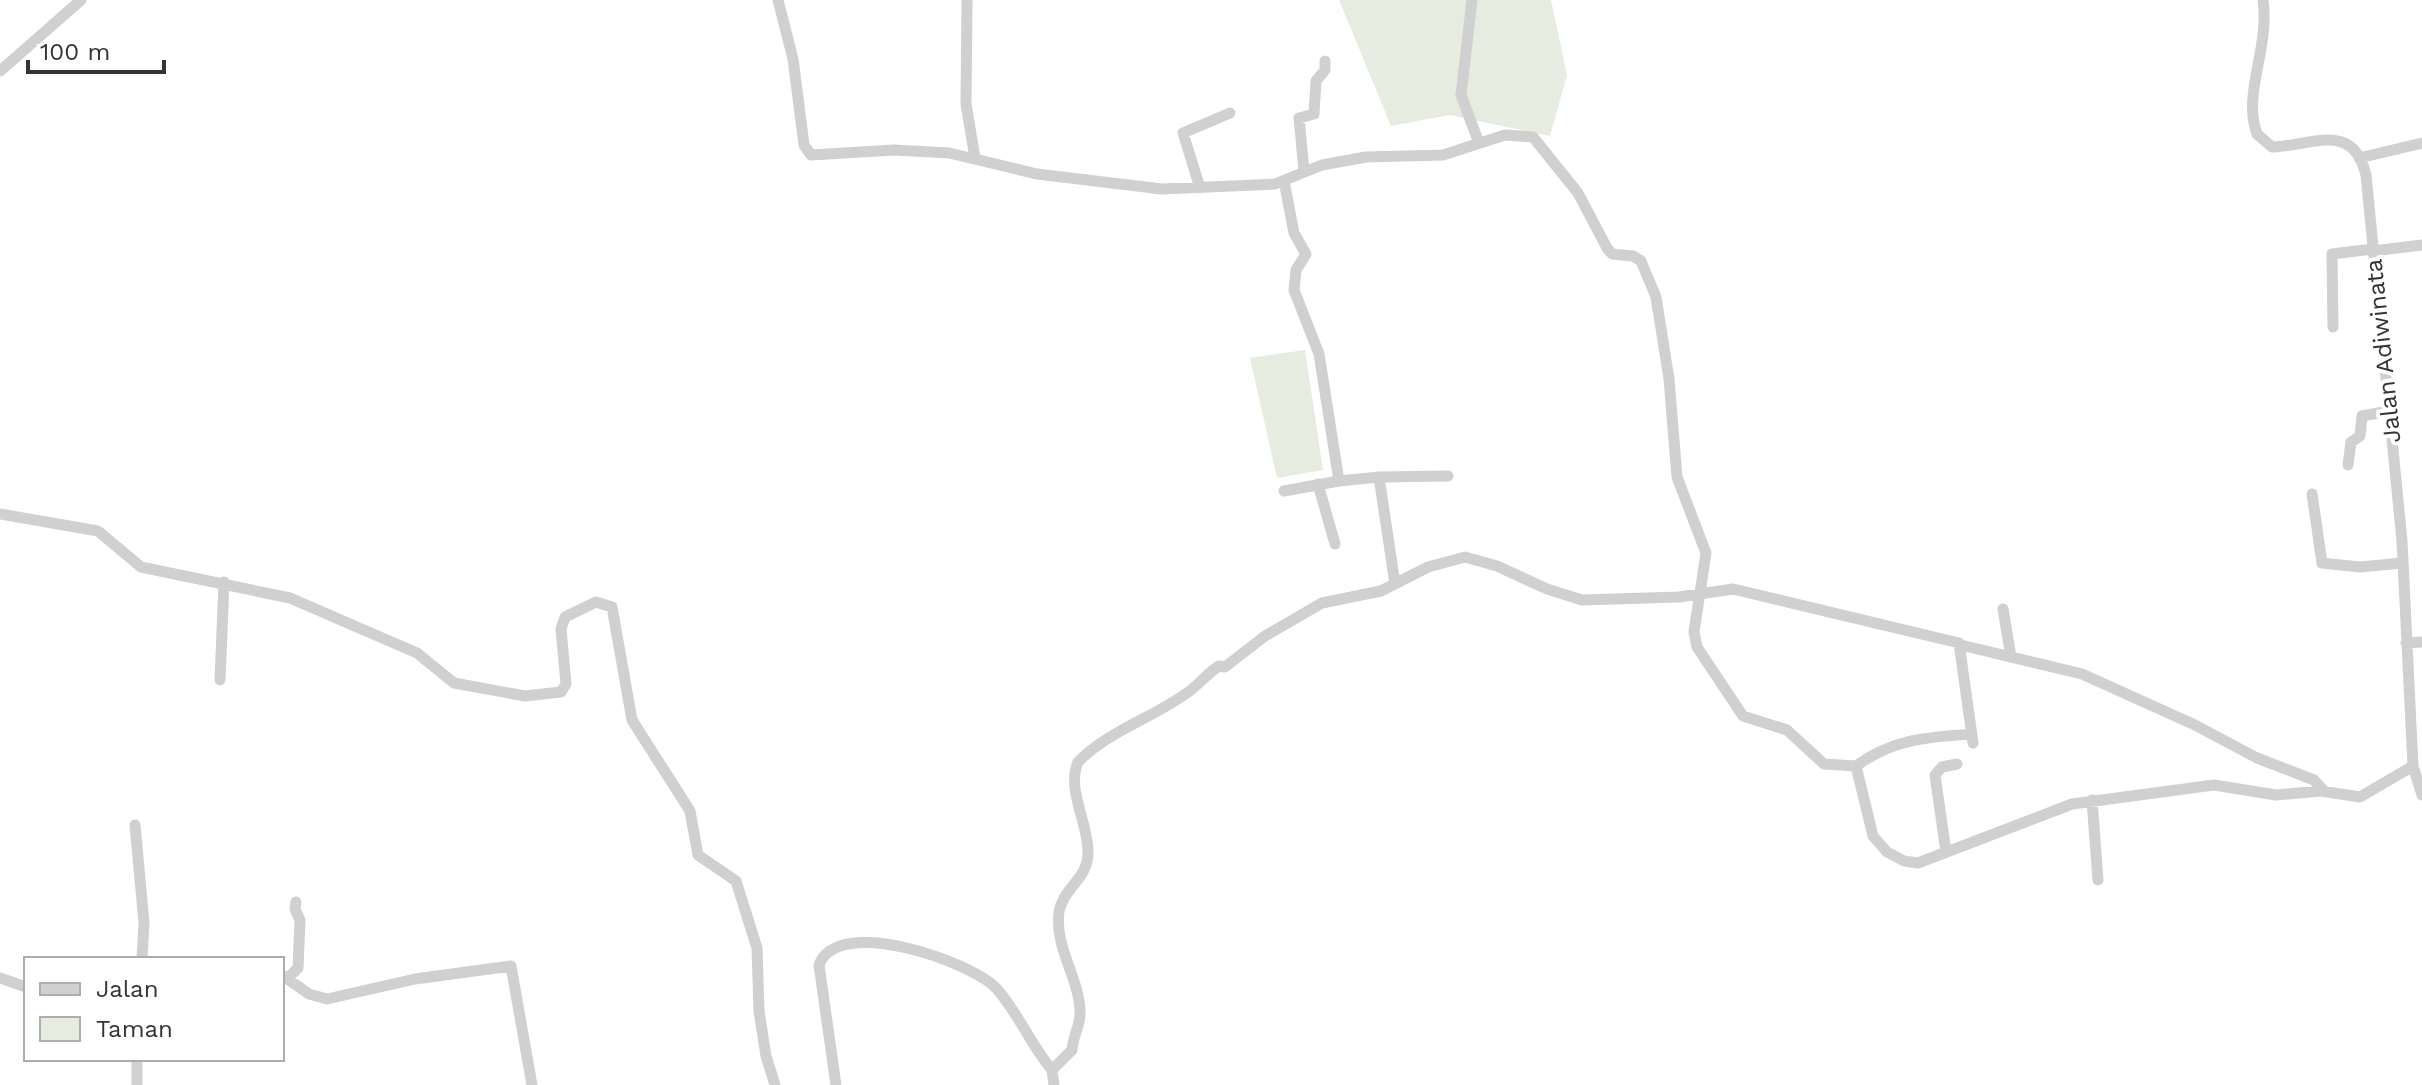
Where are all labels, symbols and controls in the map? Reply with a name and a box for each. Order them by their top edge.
scale bar [28,24,164,74]
text: 100 m [40,38,110,66]
street label: Jalan Adiwinata [2359,258,2407,444]
legend [24,957,284,1061]
text: Jalan [96,975,159,1003]
text: Taman [96,1015,173,1043]

